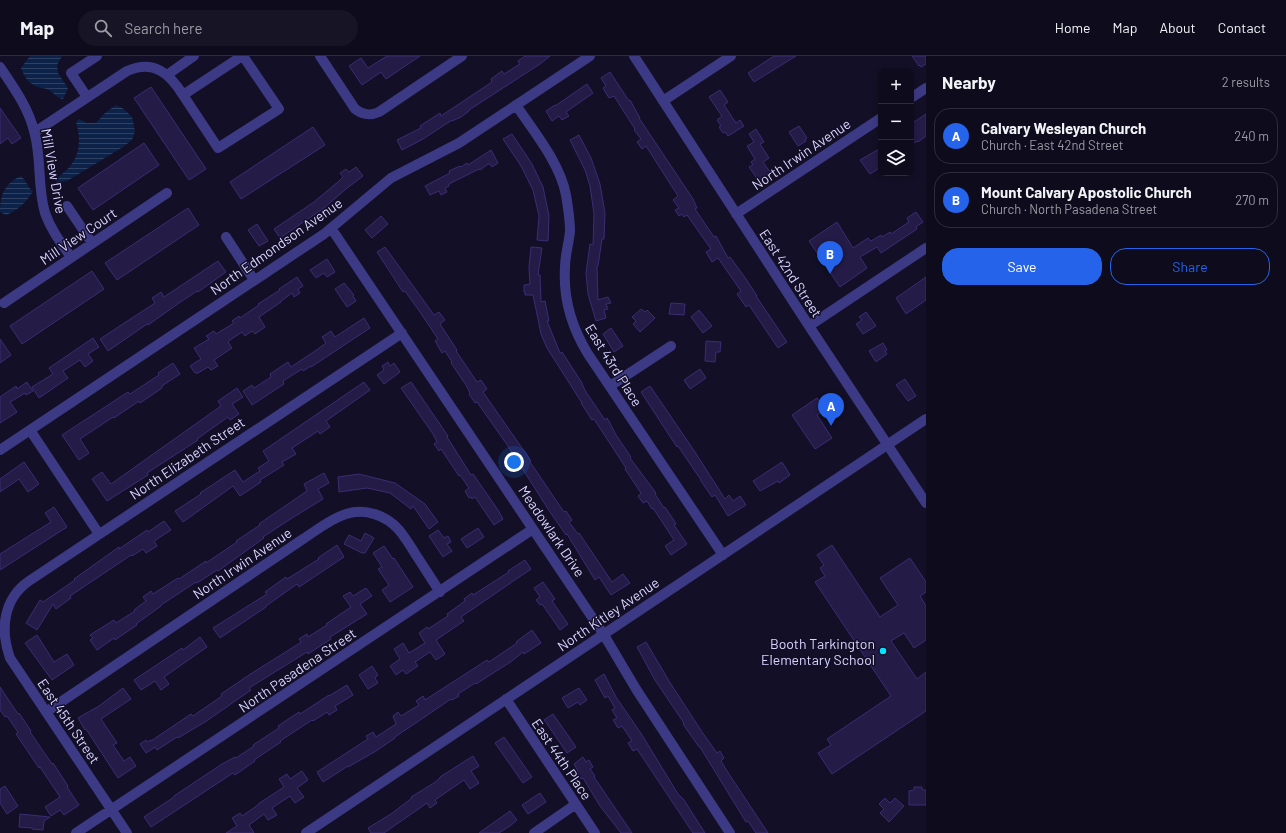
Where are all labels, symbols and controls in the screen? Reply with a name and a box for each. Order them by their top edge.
search box [78,10,358,46]
text: Map [20,16,54,39]
icon: search [92,17,114,39]
text: Search here [124,19,202,37]
text: Home [1055,19,1091,36]
text: Map [1113,19,1137,36]
text: About [1159,19,1196,36]
text: Contact [1218,19,1266,36]
map controls [878,68,914,176]
button: + [878,68,914,104]
text: Nearby [942,72,996,92]
text: 2 results [1222,74,1270,90]
button: − [878,104,914,140]
street label: North Irwin Avenue [748,115,854,193]
text: Calvary Wesleyan Church [981,119,1146,137]
street label: Mill View Drive [38,127,70,215]
text: A [952,128,960,144]
text: 240 m [1234,128,1269,144]
text: Church · East 42nd Street [981,137,1124,153]
button: layers [878,140,914,176]
text: Mount Calvary Apostolic Church [981,183,1192,201]
text: B [952,192,960,208]
text: 270 m [1235,192,1269,208]
street label: North Edmondson Avenue [207,194,345,298]
text: Church · North Pasadena Street [981,201,1157,217]
street label: Mill View Court [36,204,120,268]
street label: East 42nd Street [756,226,826,320]
pin: B [817,241,843,274]
button: Save [942,248,1102,285]
button: Share [1110,248,1270,285]
street label: East 43rd Place [582,321,646,409]
pin: A [818,393,844,426]
street label: North Elizabeth Street [126,413,248,503]
your location [504,452,524,472]
street label: Meadowlark Drive [515,482,589,580]
street label: North Irwin Avenue [189,524,295,602]
street label: North Kitley Avenue [554,574,662,654]
street label: North Pasadena Street [235,624,359,716]
place label: Booth Tarkington Elementary School [761,635,875,668]
marker: Booth Tarkington Elementary School [878,646,888,656]
street label: East 45th Street [34,675,104,767]
street label: East 44th Place [529,715,595,803]

